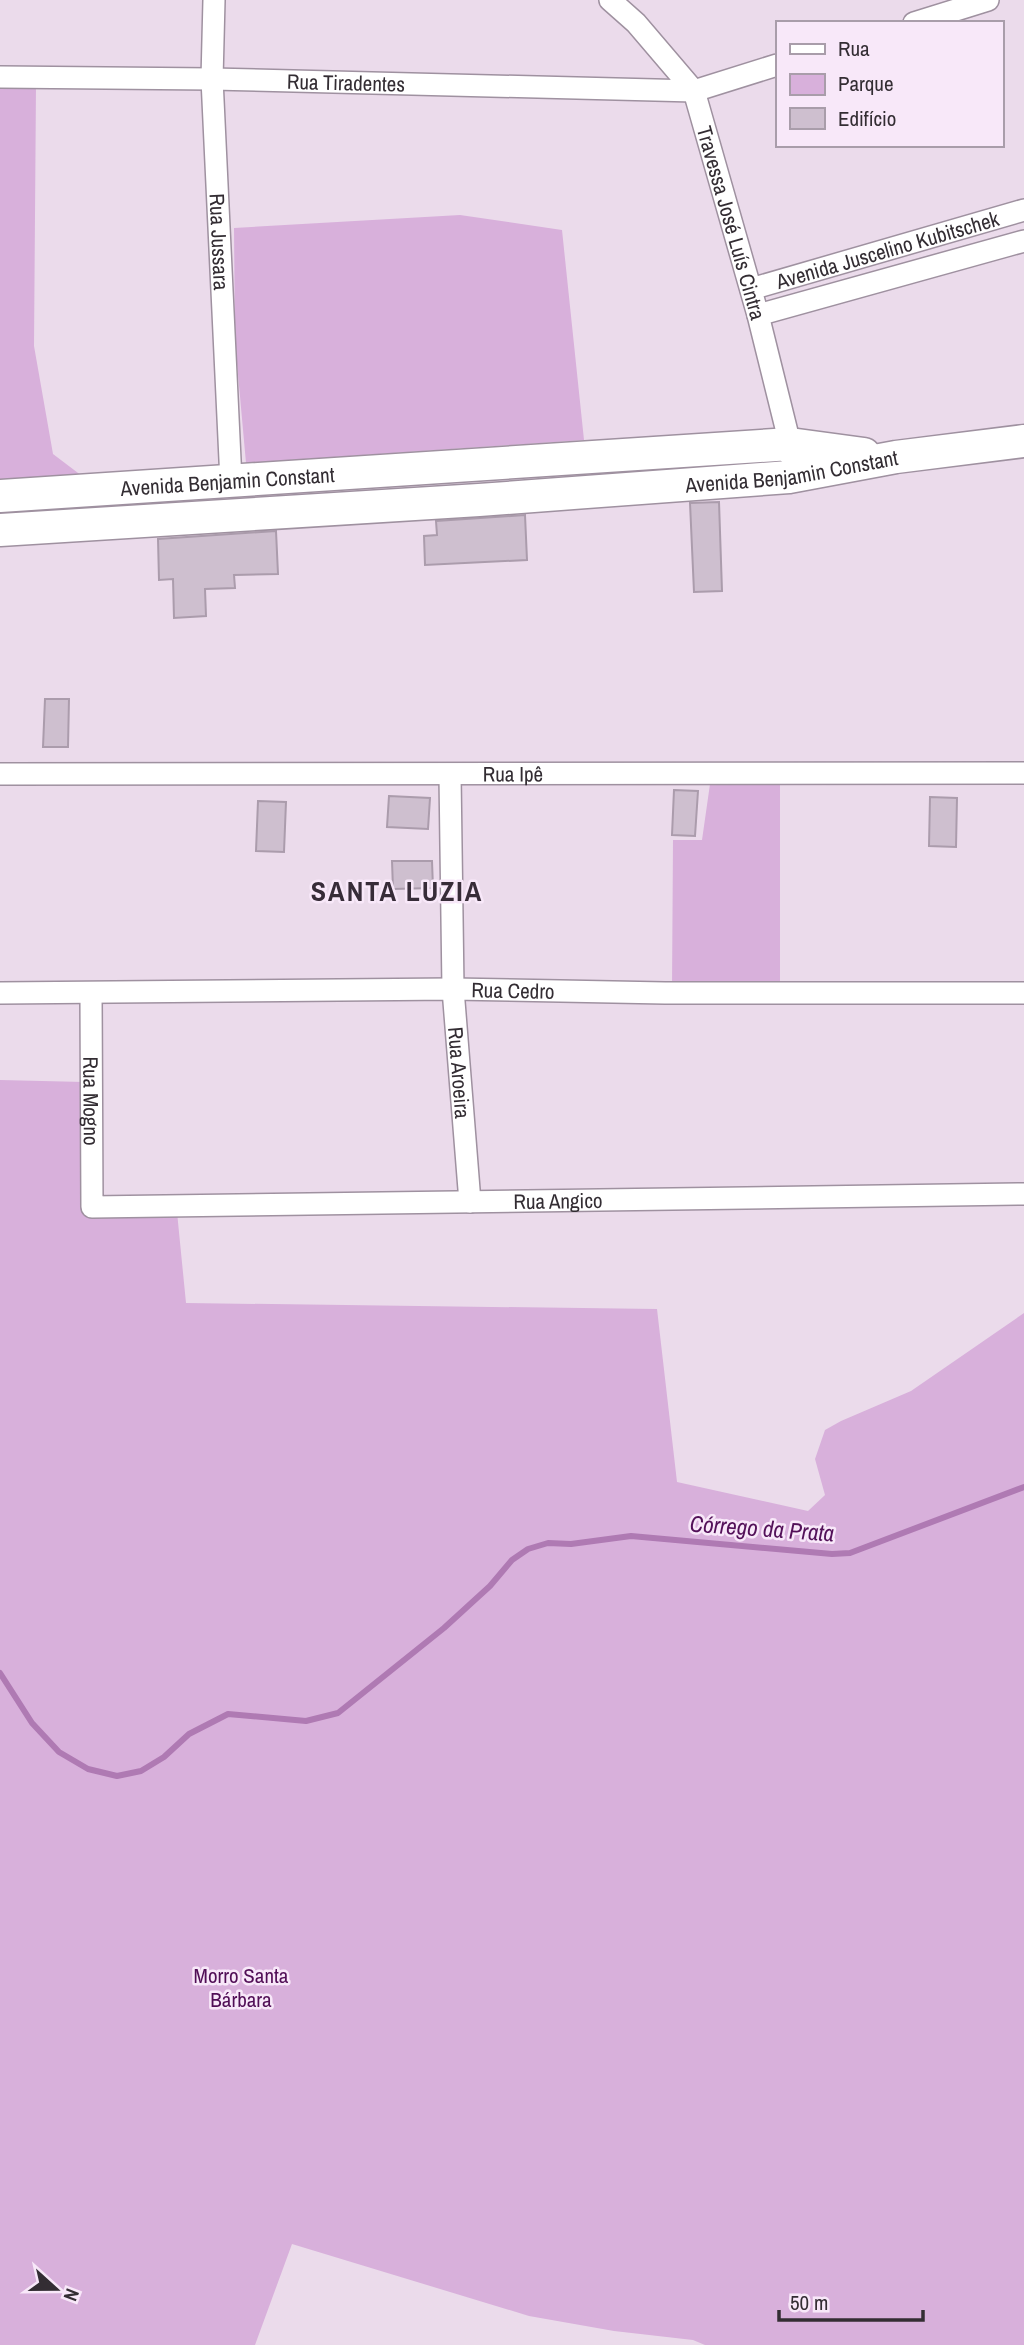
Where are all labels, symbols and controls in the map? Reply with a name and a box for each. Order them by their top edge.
legend [776,21,1003,147]
text: Rua [838,34,870,63]
street label: Rua Tiradentes [287,66,405,98]
text: Parque [838,69,894,98]
text: Edifício [838,104,896,133]
street label: Travessa José Luís Cintra [690,122,773,323]
street label: Rua Jussara [203,193,236,291]
street label: Avenida Juscelino Kubitschek [772,203,1003,296]
street label: Avenida Benjamin Constant [683,442,900,499]
street label: Avenida Benjamin Constant [119,460,336,503]
street label: Rua Ipê [483,759,543,788]
district label: SANTA LUZIA [311,872,483,910]
street label: Rua Cedro [471,975,555,1005]
street label: Rua Aroeira [442,1026,478,1120]
street label: Rua Mogno [77,1056,106,1146]
street label: Rua Angico [513,1185,603,1216]
water label: Córrego da Prata [689,1507,835,1549]
park label: Morro Santa Bárbara [194,1961,289,2014]
north arrow [21,2254,91,2324]
scale bar [779,2278,922,2322]
text: N [58,2285,86,2305]
text: 50 m [790,2288,828,2317]

